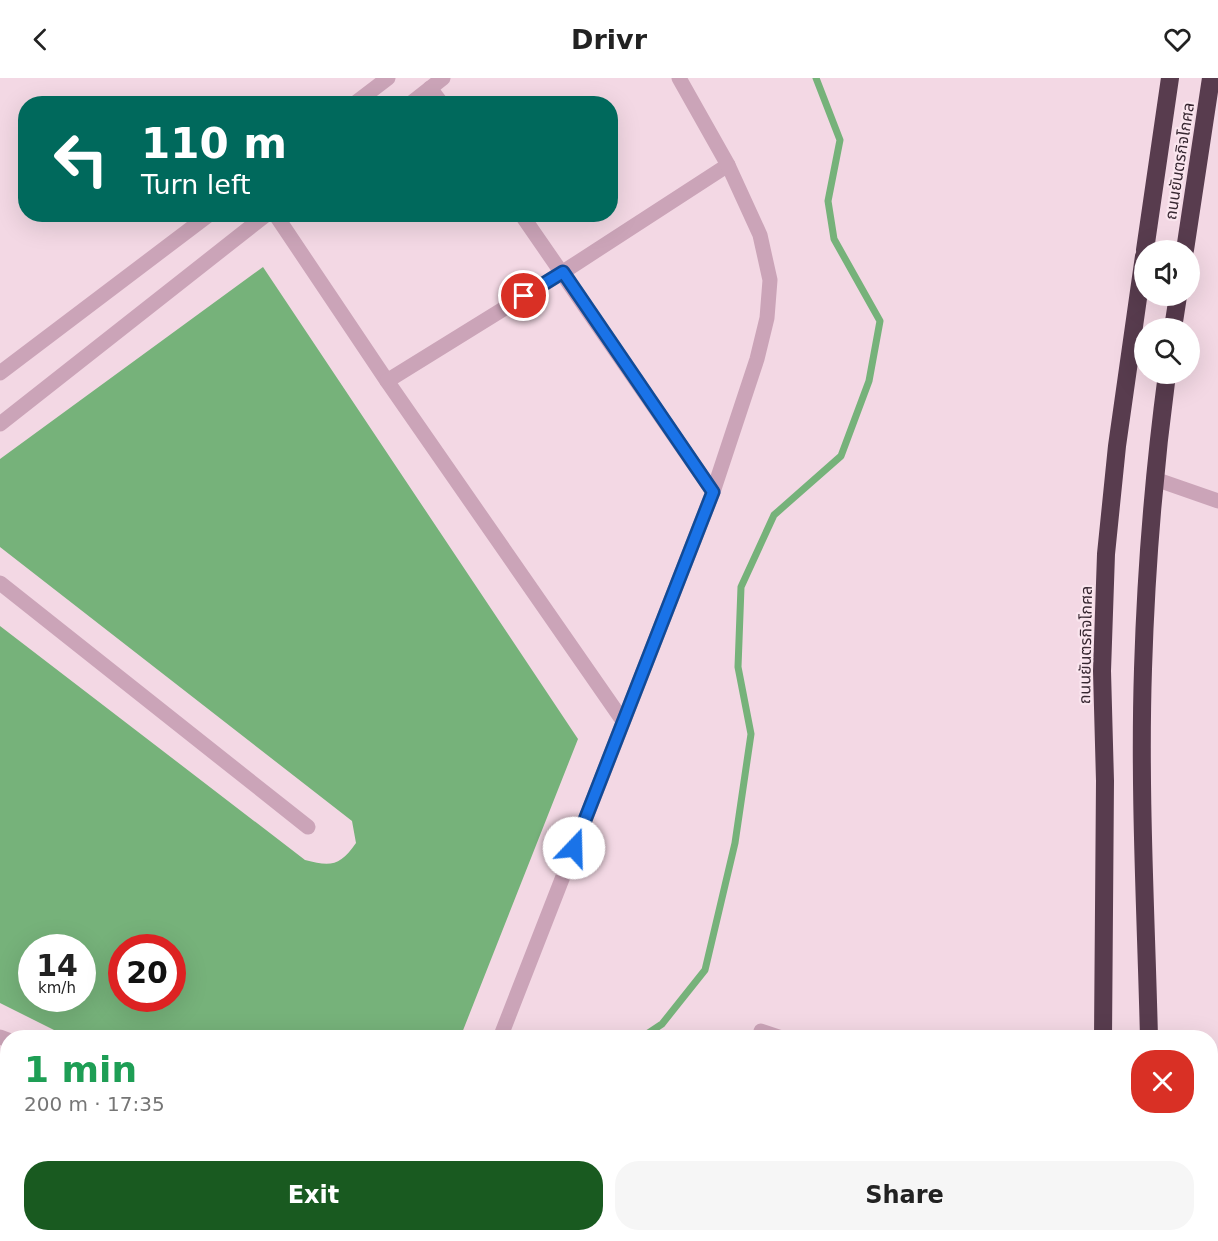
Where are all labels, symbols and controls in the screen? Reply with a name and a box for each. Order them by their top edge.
icon: back [24,23,57,56]
icon: heart [1161,23,1194,56]
text: Drivr [571,24,647,55]
street label: ถนนยันตรกิจโกศล [1161,101,1198,221]
text: 110 m [141,119,287,168]
icon: left [42,120,120,198]
text: Turn left [141,169,251,200]
map controls [1134,240,1200,384]
button: sound [1134,240,1200,306]
pin [498,270,549,321]
icon: arrive [507,279,540,312]
button: search [1134,318,1200,384]
street label: ถนนยันตรกิจโกศล [1075,586,1096,704]
position arrow [542,816,606,880]
speed limit sign: 20 [108,934,186,1012]
text: 14 [36,948,78,983]
text: km/h [38,979,76,997]
text: 1 min [24,1049,137,1090]
button: close [1131,1050,1194,1113]
text: 200 m · 17:35 [24,1092,165,1116]
button: Exit [24,1161,603,1230]
button: Share [615,1161,1194,1230]

